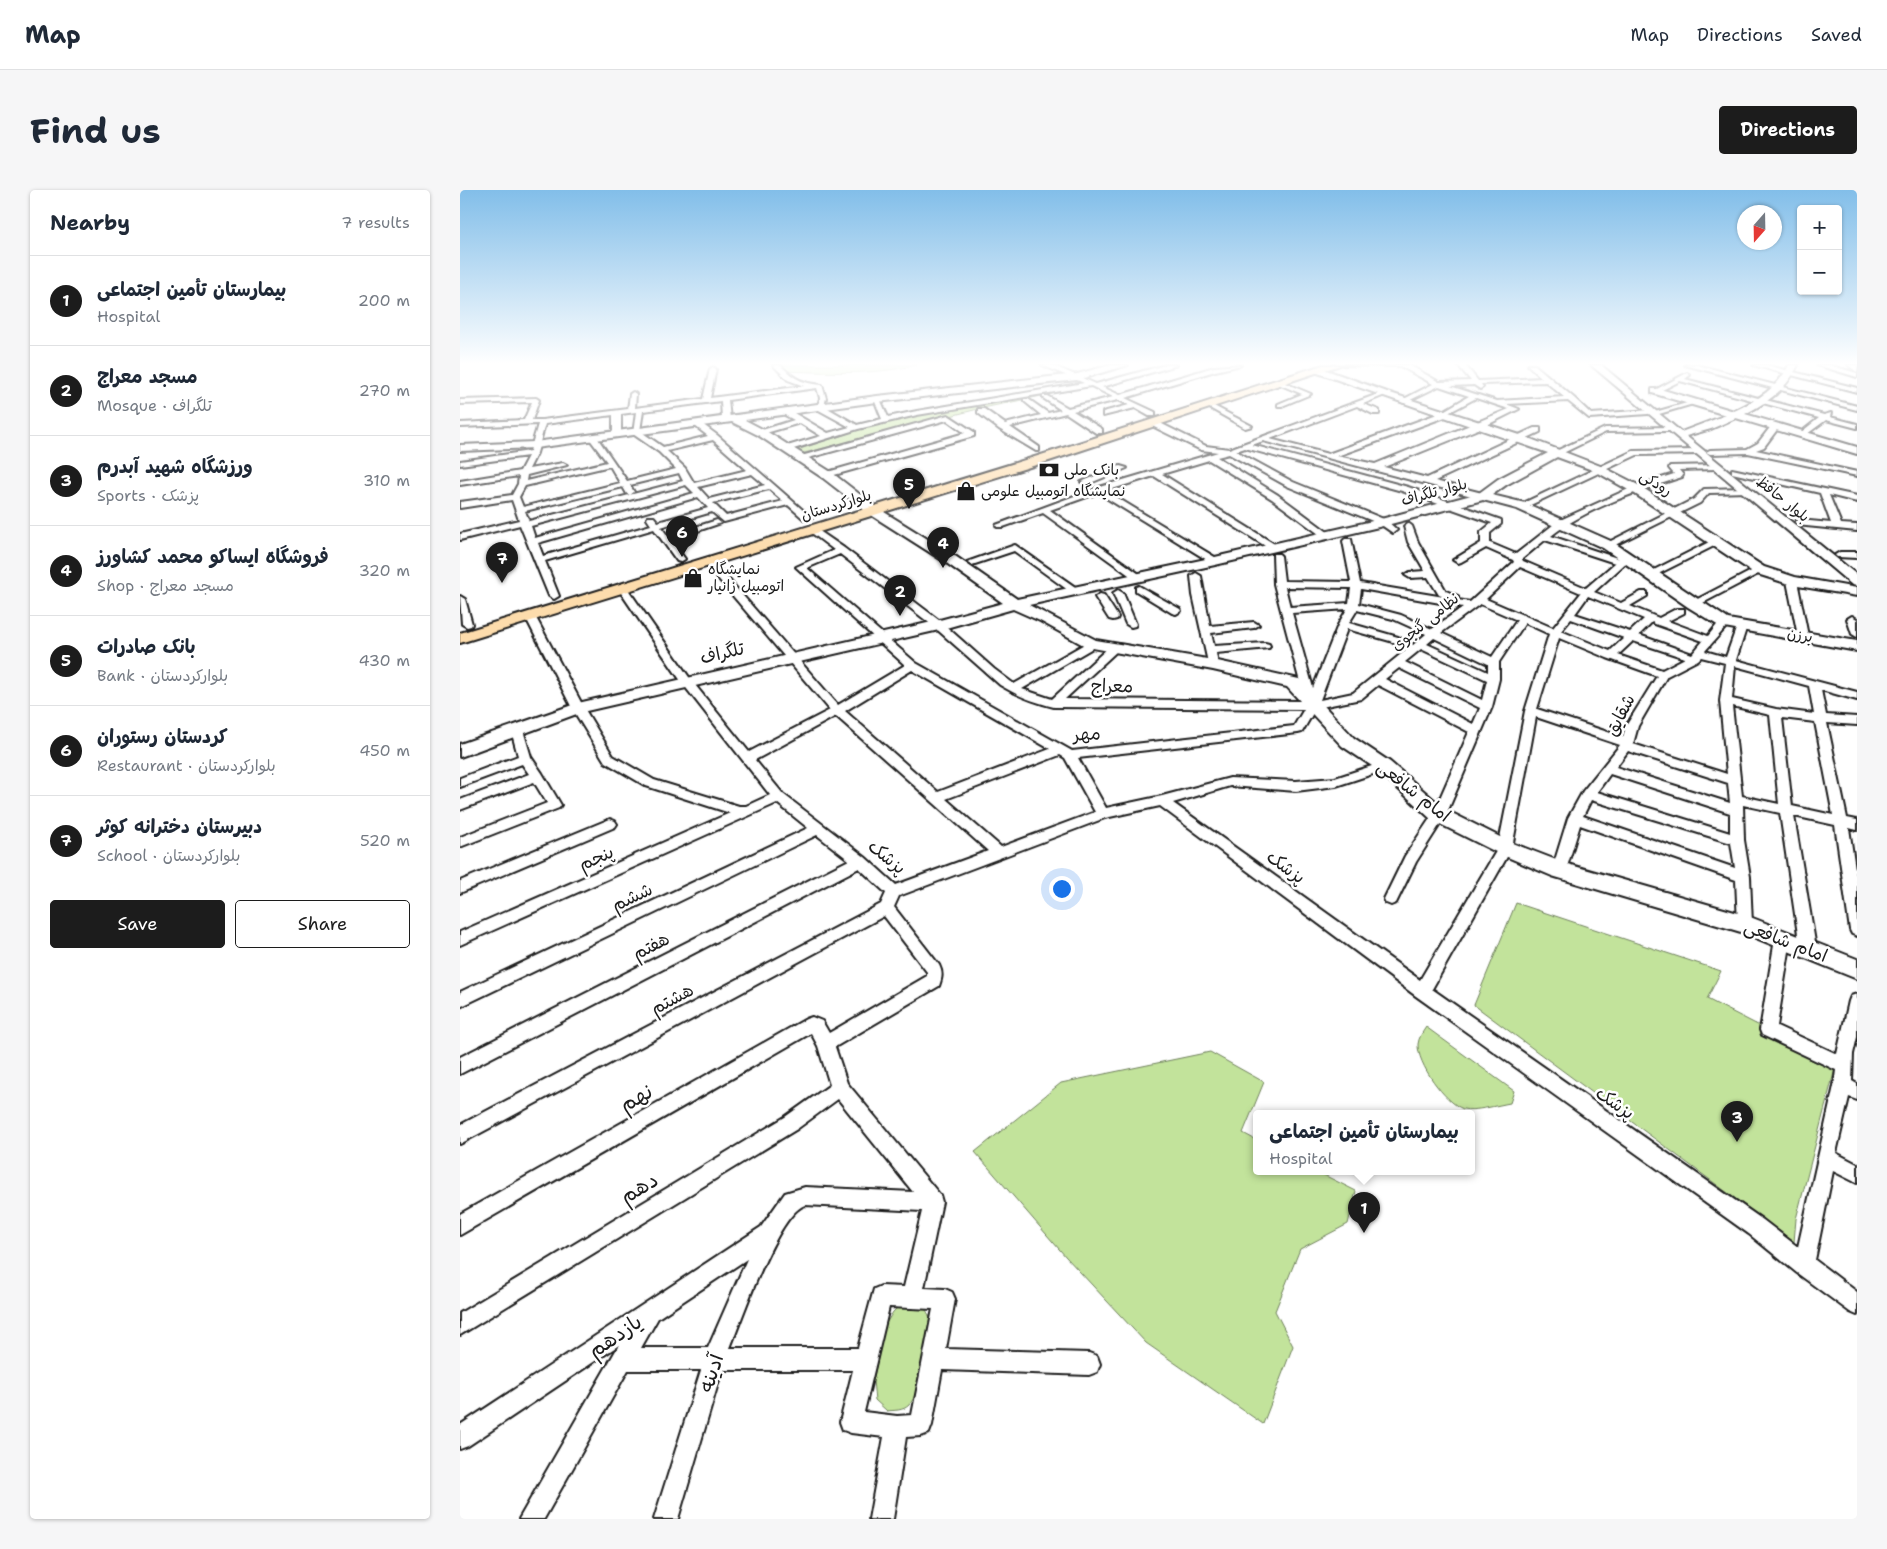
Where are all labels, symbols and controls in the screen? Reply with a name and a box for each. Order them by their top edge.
text: Map [25,19,81,51]
text: Map [1631,23,1669,47]
text: Directions [1697,23,1783,47]
text: Saved [1811,23,1862,47]
button: Directions [1719,106,1857,154]
text: Find us [30,107,161,154]
north arrow [1737,205,1782,250]
map controls [1797,205,1842,295]
button: + [1797,205,1842,250]
text: Nearby [50,209,130,237]
text: 7 results [341,212,410,233]
button: − [1797,250,1842,295]
text: بیمارستان تأمین اجتماعی [97,277,286,302]
text: 1 [62,290,70,311]
text: 200 m [358,290,410,311]
text: Hospital [97,306,160,327]
text: مسجد معراج [97,364,198,389]
text: 2 [60,380,72,401]
text: 270 m [359,380,410,401]
text: Mosque · تلگراف [97,395,212,416]
text: ورزشگاه شهید آبدرم [97,454,253,479]
bank icon: بانک ملی [1038,459,1060,481]
place label: بانک ملی [1064,460,1119,480]
street label: رودکی [1636,465,1676,501]
pin: 5 [893,468,925,509]
text: 3 [60,470,72,491]
text: 310 m [363,470,410,491]
street label: بلوار حافظ [1752,471,1814,527]
street label: بلوار تلگراف [1399,474,1469,510]
shop icon: نمایشگاه اتومبیل علومی [955,480,977,502]
place label: نمایشگاه اتومبیل علومی [981,481,1125,501]
text: Sports · پزشک [97,485,199,506]
street label: بلوارکردستان [798,485,874,525]
pin: 6 [666,516,698,557]
pin: 4 [927,527,959,568]
pin: 7 [486,542,518,583]
text: فروشگاه ایساکو محمد کشاورز [97,544,329,569]
place label: نمایشگاه اتومبیل زانیار [707,559,784,596]
text: 4 [60,560,72,581]
text: 320 m [359,560,410,581]
shop icon: نمایشگاه اتومبیل زانیار [682,567,704,589]
text: Shop · مسجد معراج [97,575,234,596]
pin: 2 [884,575,916,616]
street label: نظامی گنجوی [1387,589,1463,655]
street label: برزن [1786,623,1814,647]
text: بانک صادرات [97,634,196,659]
street label: تلگراف [698,636,747,670]
text: 5 [61,650,71,671]
text: 430 m [359,650,410,671]
text: Bank · بلوارکردستان [97,665,228,686]
street label: معراج [1091,674,1133,698]
street label: شقایق [1599,690,1641,740]
street label: مهر [1071,721,1101,747]
text: کردستان رستوران [97,724,228,749]
text: 6 [60,740,72,761]
text: 450 m [359,740,410,761]
text: Restaurant · بلوارکردستان [97,755,276,776]
street label: امام شافعی [1371,755,1456,829]
text: دبیرستان دخترانه کوثر [97,814,262,839]
text: 7 [60,830,72,851]
text: 520 m [360,830,410,851]
street label: پزشک [863,834,911,880]
street label: پنجم [575,840,618,878]
text: School · بلوارکردستان [97,845,240,866]
street label: پزشک [1262,845,1310,889]
your location [1049,876,1075,902]
street label: ششم [608,877,657,919]
button: Save [50,900,225,948]
button: Share [235,900,410,948]
street label: امام شافعی [1740,914,1831,970]
street label: هفتم [628,927,675,967]
street label: هشتم [646,978,699,1022]
street label: نهم [614,1077,659,1120]
street label: پزشک [1591,1081,1639,1125]
pin: 3 [1721,1101,1753,1142]
popup [1253,1110,1475,1175]
text: بیمارستان تأمین اجتماعی [1269,1119,1459,1144]
text: Hospital [1269,1148,1333,1169]
street label: دهم [615,1166,664,1212]
pin: 1 [1348,1192,1380,1233]
street label: یازدهم [583,1308,649,1366]
street label: آدینه [692,1349,731,1396]

